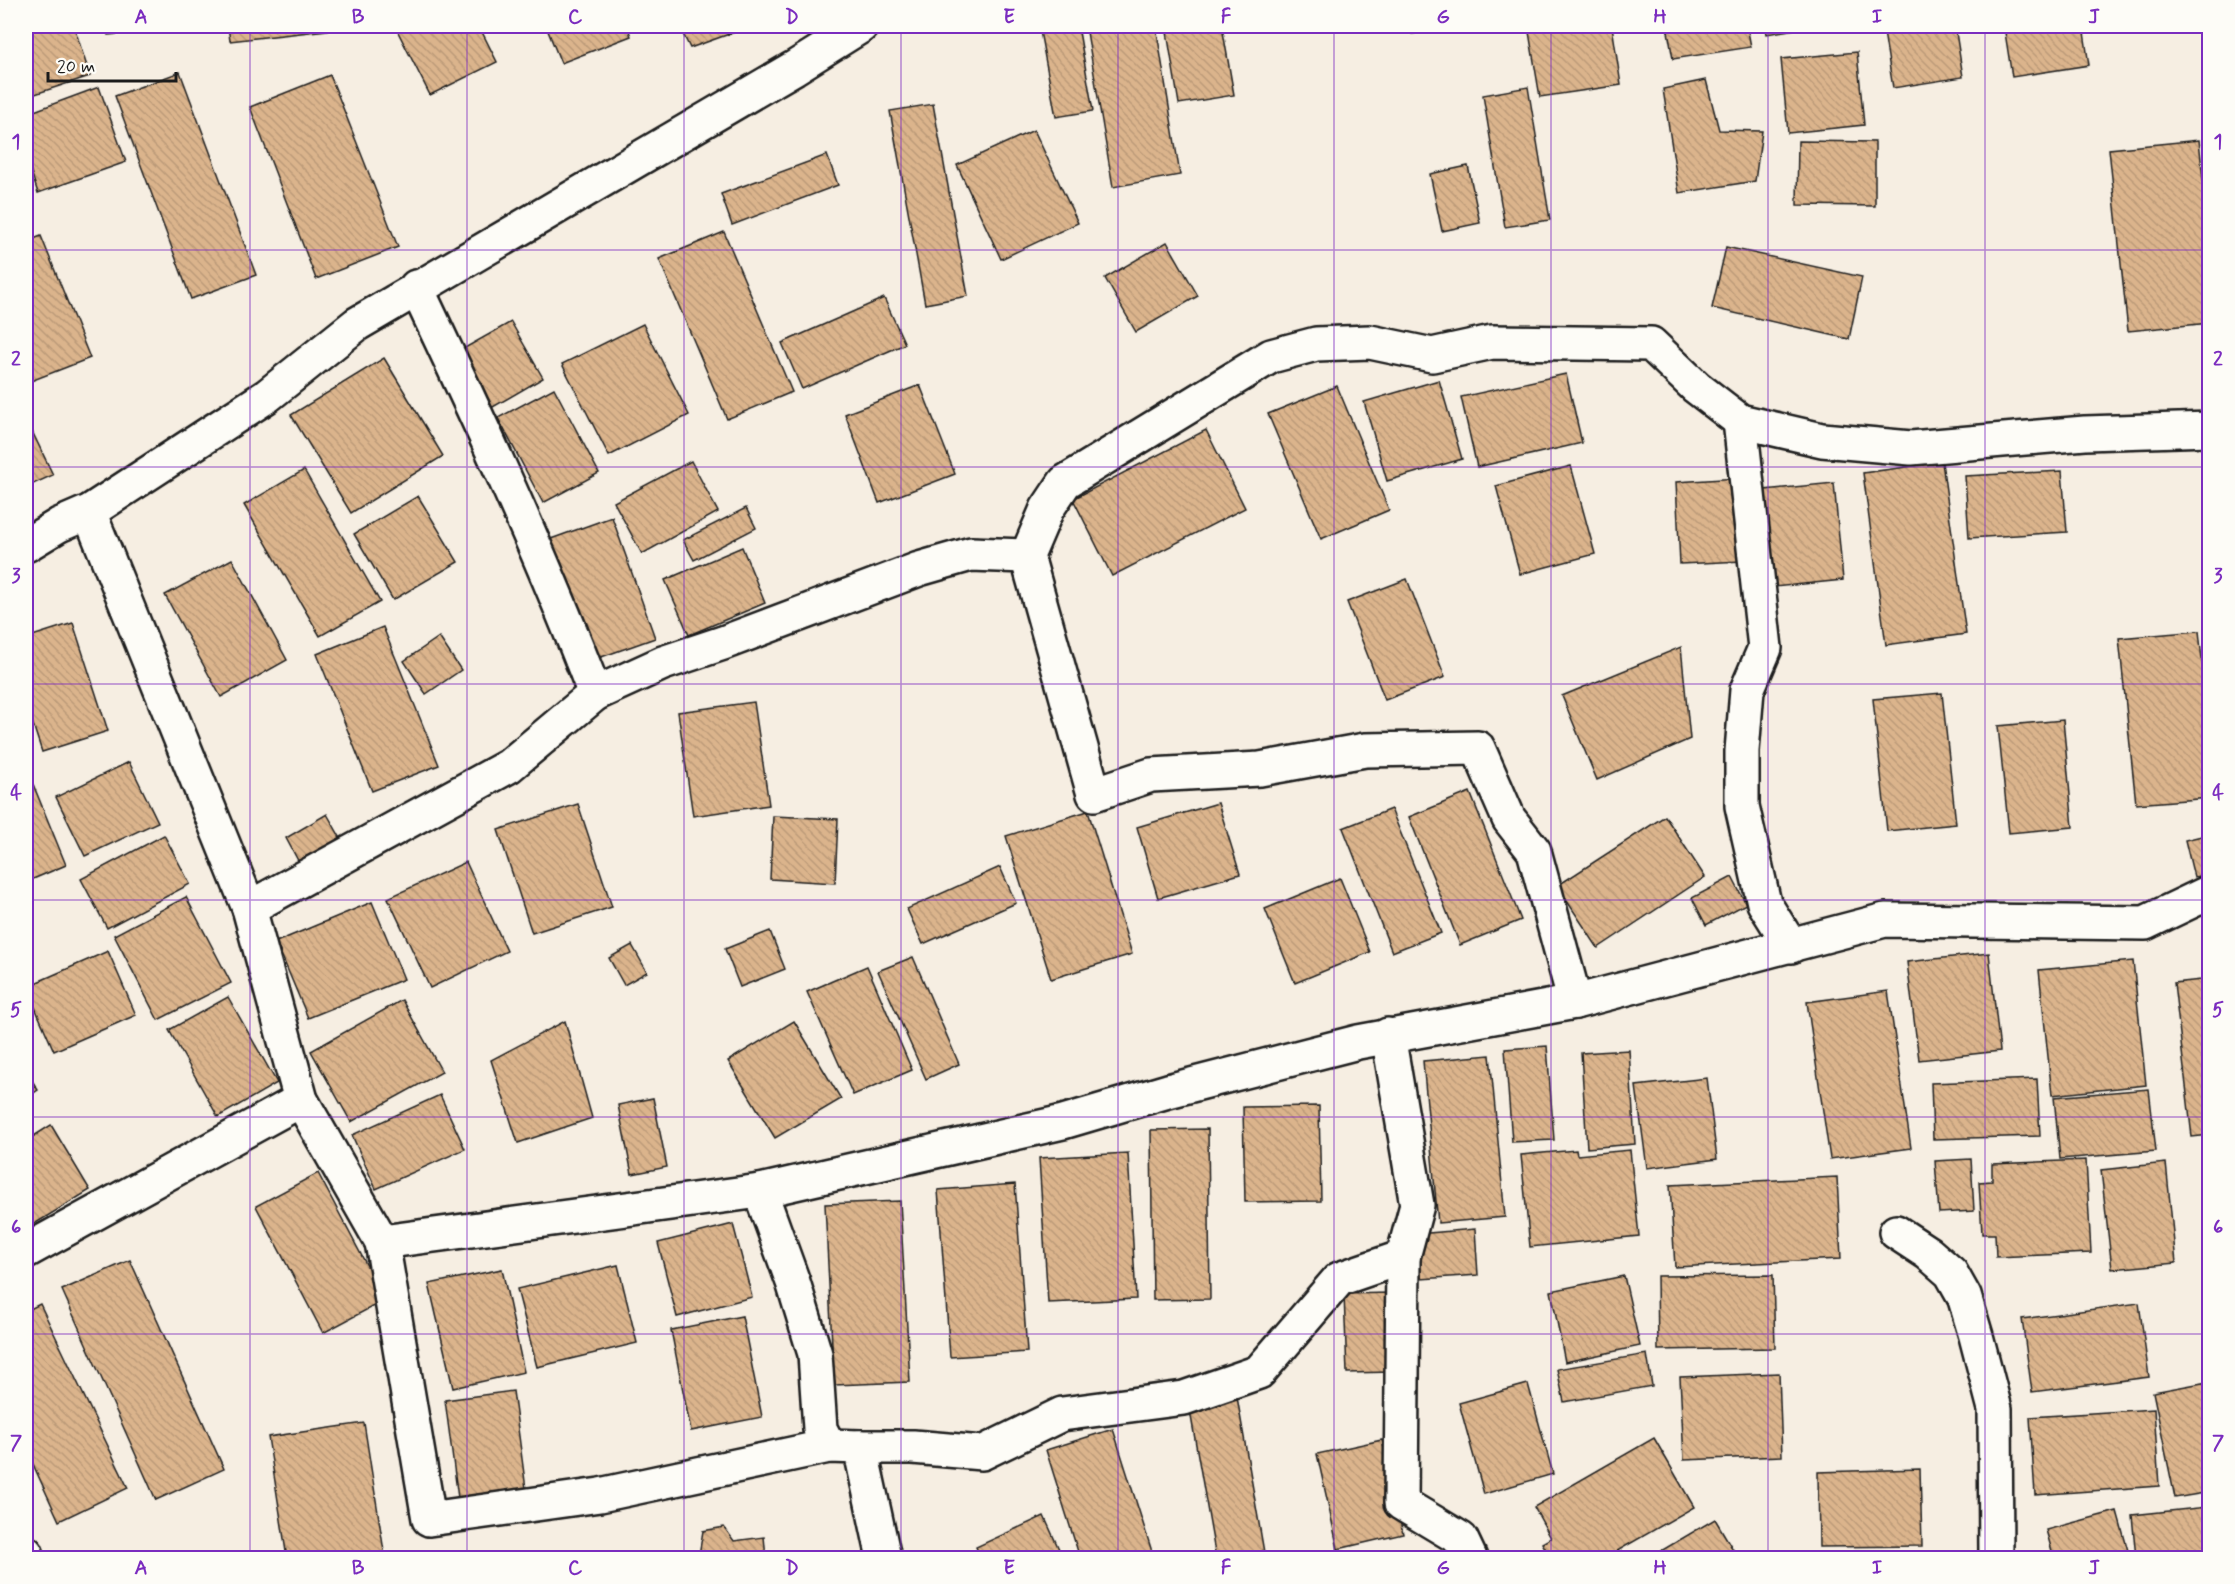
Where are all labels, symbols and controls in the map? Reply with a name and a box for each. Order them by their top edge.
text: A [134,4,148,31]
text: B [352,4,365,31]
text: C [568,4,583,31]
text: D [785,4,799,31]
text: E [1003,4,1015,31]
text: F [1221,4,1232,31]
text: G [1436,4,1450,31]
text: H [1653,4,1667,31]
text: I [1872,4,1882,31]
text: J [2088,4,2100,31]
scale bar [48,45,176,83]
text: 20 m [57,55,95,79]
text: 1 [12,129,20,156]
text: 1 [2214,129,2222,156]
text: 2 [11,346,21,373]
text: 2 [2213,346,2223,373]
text: 3 [11,563,21,590]
text: 3 [2213,563,2223,590]
text: 4 [10,780,22,807]
text: 4 [2212,780,2224,807]
text: 5 [10,997,22,1024]
text: 5 [2212,997,2224,1024]
text: 6 [11,1214,21,1241]
text: 6 [2213,1214,2223,1241]
text: 7 [10,1430,22,1457]
text: 7 [2212,1430,2224,1457]
text: A [134,1555,148,1582]
text: B [352,1555,365,1582]
text: C [568,1555,583,1582]
text: D [785,1555,799,1582]
text: E [1003,1555,1015,1582]
text: F [1221,1555,1232,1582]
text: G [1436,1555,1450,1582]
text: H [1653,1555,1667,1582]
text: I [1872,1555,1882,1582]
text: J [2088,1555,2100,1582]

